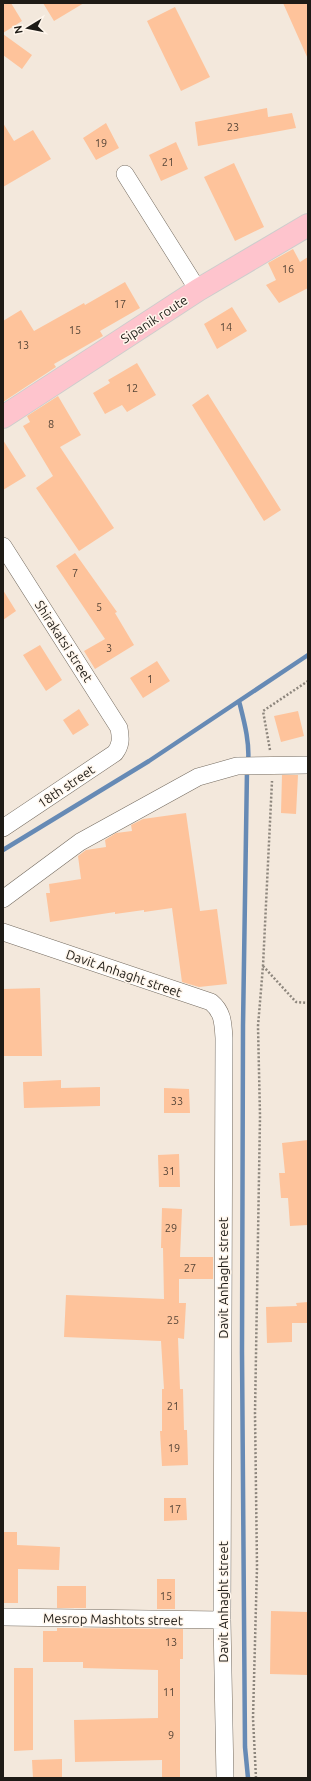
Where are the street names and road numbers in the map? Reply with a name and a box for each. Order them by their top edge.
street label: Sipanik route [118,292,190,346]
street label: Shirakatsi street [32,598,96,684]
street label: 18th street [35,762,97,810]
street label: Davit Anhaght street [64,947,184,999]
street label: Davit Anhaght street [216,1217,230,1339]
street label: Davit Anhaght street [216,1541,230,1663]
street label: Mesrop Mashtots street [43,1611,183,1627]

